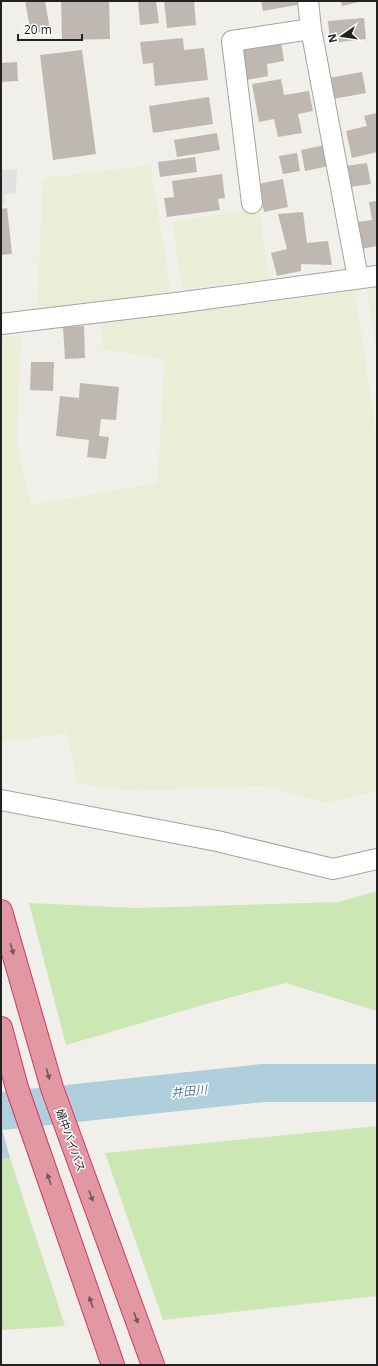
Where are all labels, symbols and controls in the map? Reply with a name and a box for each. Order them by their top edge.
scale bar [18,16,82,42]
north arrow [322,16,362,56]
text: 20 m [24,21,52,38]
text: N [323,32,340,44]
one-way arrow [9,943,15,955]
one-way arrow [45,1068,51,1080]
water label: 井田川 [170,1080,210,1101]
street label: 婦中バイパス [53,1107,89,1173]
one-way arrow [45,1173,51,1185]
one-way arrow [89,1191,95,1203]
one-way arrow [88,1295,94,1307]
one-way arrow [133,1313,139,1325]

